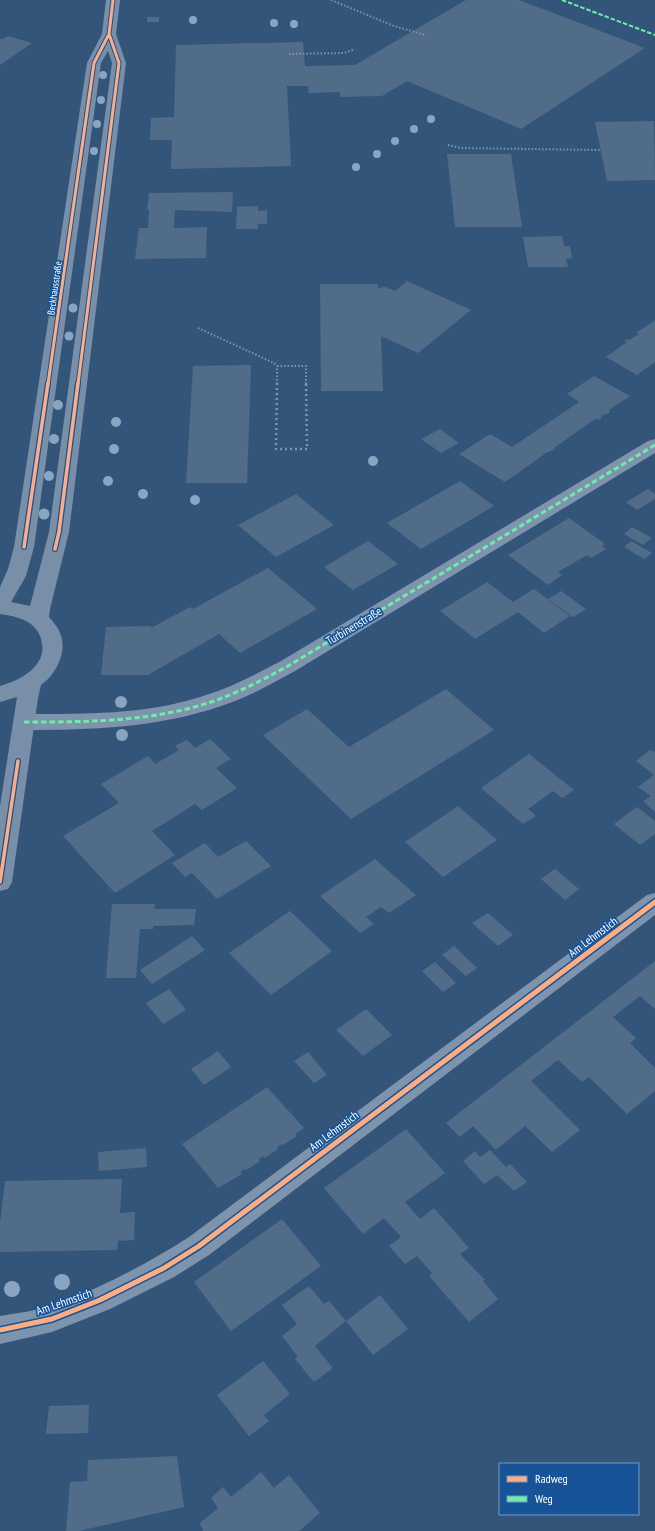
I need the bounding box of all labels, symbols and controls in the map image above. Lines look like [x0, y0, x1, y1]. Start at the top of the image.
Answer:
street label: Beckhausstraße [44, 260, 65, 316]
street label: Turbinenstraße [323, 603, 384, 648]
street label: Am Lehmstich [565, 913, 620, 960]
street label: Am Lehmstich [306, 1107, 361, 1154]
street label: Am Lehmstich [34, 1285, 94, 1318]
legend [499, 1463, 639, 1515]
text: Radweg [535, 1471, 568, 1486]
text: Weg [535, 1491, 553, 1506]

